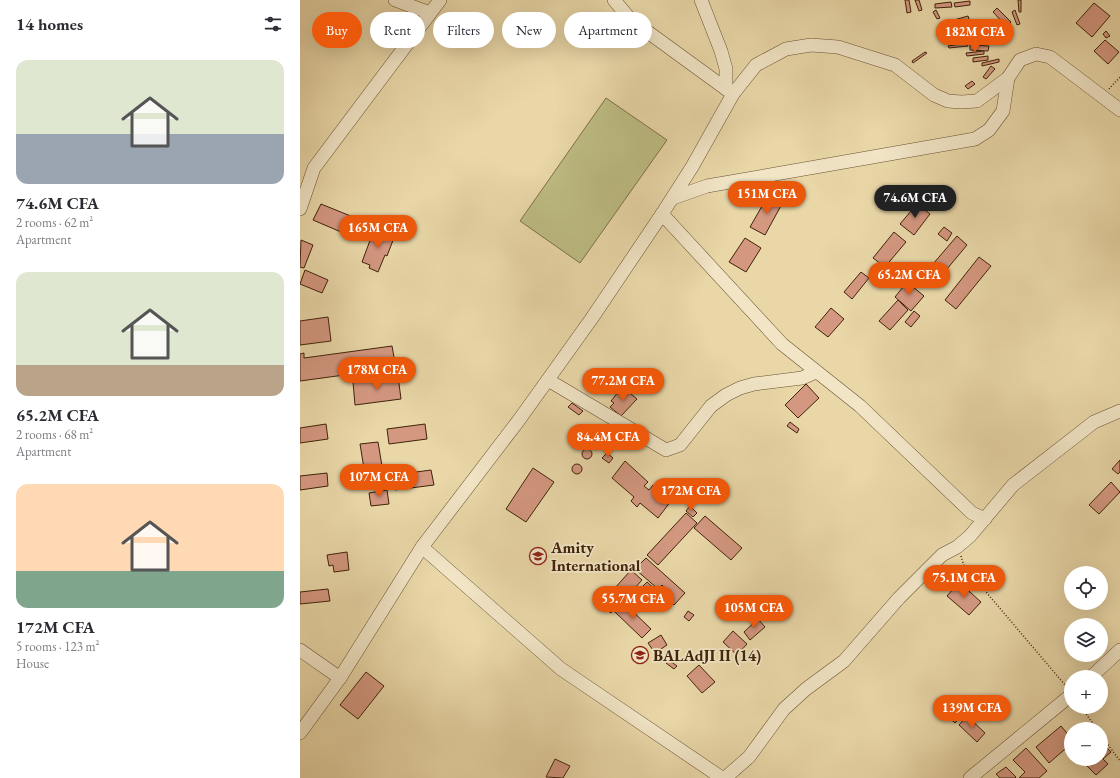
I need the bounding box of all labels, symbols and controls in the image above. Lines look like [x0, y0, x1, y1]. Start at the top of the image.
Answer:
chip: Buy [312, 12, 362, 48]
chip: Rent [370, 12, 425, 48]
chip: Filters [433, 12, 494, 48]
chip: New [502, 12, 556, 48]
chip: Apartment [564, 12, 652, 48]
text: 14 homes [16, 13, 83, 35]
icon: filters [262, 13, 284, 35]
pin: 182M CFA [934, 19, 1016, 53]
text: 182M CFA [945, 23, 1005, 40]
icon: home [114, 86, 186, 158]
pin: 151M CFA [726, 181, 808, 215]
text: 151M CFA [737, 185, 797, 202]
pin: 74.6M CFA [869, 185, 961, 219]
text: 74.6M CFA [883, 189, 947, 206]
text: 74.6M CFA [16, 192, 99, 214]
text: 2 rooms · 62 m² [16, 214, 93, 231]
pin: 165M CFA [337, 215, 419, 249]
text: 165M CFA [348, 219, 408, 236]
text: Apartment [16, 231, 71, 248]
pin: 65.2M CFA [863, 262, 955, 296]
text: 65.2M CFA [877, 266, 941, 283]
icon: home [114, 298, 186, 370]
pin: 178M CFA [336, 357, 418, 391]
text: 178M CFA [347, 361, 407, 378]
pin: 77.2M CFA [577, 368, 669, 402]
text: 77.2M CFA [591, 372, 655, 389]
text: 65.2M CFA [16, 404, 99, 426]
pin: 84.4M CFA [562, 424, 654, 458]
text: 2 rooms · 68 m² [16, 426, 93, 443]
text: 84.4M CFA [576, 428, 640, 445]
text: Apartment [16, 443, 71, 460]
pin: 107M CFA [338, 464, 420, 498]
text: 107M CFA [349, 468, 409, 485]
pin: 172M CFA [650, 478, 732, 512]
text: 172M CFA [661, 482, 721, 499]
icon: home [114, 510, 186, 582]
place label: Amity International [550, 537, 641, 576]
school or university icon: Amity International [528, 546, 548, 566]
pin: 75.1M CFA [918, 565, 1010, 599]
map controls [1064, 566, 1108, 766]
button: locate [1064, 566, 1108, 610]
text: 75.1M CFA [932, 569, 996, 586]
pin: 55.7M CFA [587, 586, 679, 620]
text: 55.7M CFA [601, 590, 665, 607]
pin: 105M CFA [713, 595, 795, 629]
text: 105M CFA [724, 599, 784, 616]
text: 172M CFA [16, 616, 95, 638]
button: layers [1064, 618, 1108, 662]
text: 5 rooms · 123 m² [16, 638, 100, 655]
school or university icon: BALAdJI II (14) [630, 645, 650, 665]
place label: BALAdJI II (14) [653, 645, 761, 666]
text: House [16, 655, 49, 672]
button: + [1064, 670, 1108, 714]
pin: 139M CFA [931, 695, 1013, 729]
text: 139M CFA [942, 699, 1002, 716]
button: − [1064, 722, 1108, 766]

